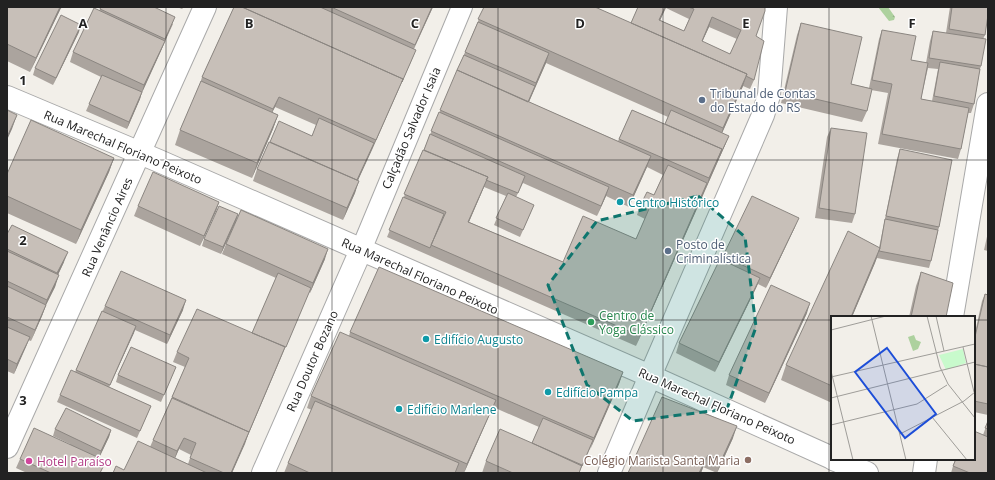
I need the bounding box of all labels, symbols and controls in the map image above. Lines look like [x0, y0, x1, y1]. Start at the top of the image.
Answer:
text: A [79, 14, 88, 32]
text: B [245, 14, 254, 32]
text: C [411, 14, 419, 32]
text: D [575, 14, 585, 32]
text: E [742, 14, 750, 32]
text: F [908, 14, 916, 32]
street label: Calçadão Salvador Isaia [378, 64, 444, 192]
text: 1 [19, 71, 27, 89]
place label: Tribunal de Contas do Estado do RS [710, 85, 816, 116]
marker: Tribunal de Contas do Estado do RS [697, 95, 707, 105]
street label: Rua Marechal Floriano Peixoto [41, 106, 205, 188]
street label: Rua Venâncio Aires [77, 174, 137, 279]
place label: Centro Histórico [628, 194, 719, 211]
marker: Centro Histórico [615, 197, 625, 207]
text: 2 [19, 231, 27, 249]
street label: Rua Marechal Floriano Peixoto [339, 234, 501, 318]
place label: Posto de Criminalística [676, 236, 751, 267]
marker: Posto de Criminalística [663, 246, 673, 256]
place label: Centro de Yoga Clássico [599, 307, 674, 338]
street label: Rua Doutor Bozano [282, 308, 342, 414]
inset map [831, 316, 975, 460]
marker: Centro de Yoga Clássico [586, 317, 596, 327]
place label: Edifício Augusto [434, 331, 523, 348]
marker: Edifício Augusto [421, 334, 431, 344]
street label: Rua Marechal Floriano Peixoto [636, 364, 798, 448]
place label: Edifício Pampa [556, 384, 638, 401]
marker: Edifício Pampa [543, 387, 553, 397]
text: 3 [19, 391, 27, 409]
place label: Edifício Marlene [407, 401, 497, 418]
marker: Edifício Marlene [394, 404, 404, 414]
place label: Colégio Marista Santa Maria [584, 452, 740, 469]
place label: Hotel Paraíso [37, 453, 112, 470]
marker: Colégio Marista Santa Maria [743, 455, 753, 465]
marker: Hotel Paraíso [24, 456, 34, 466]

